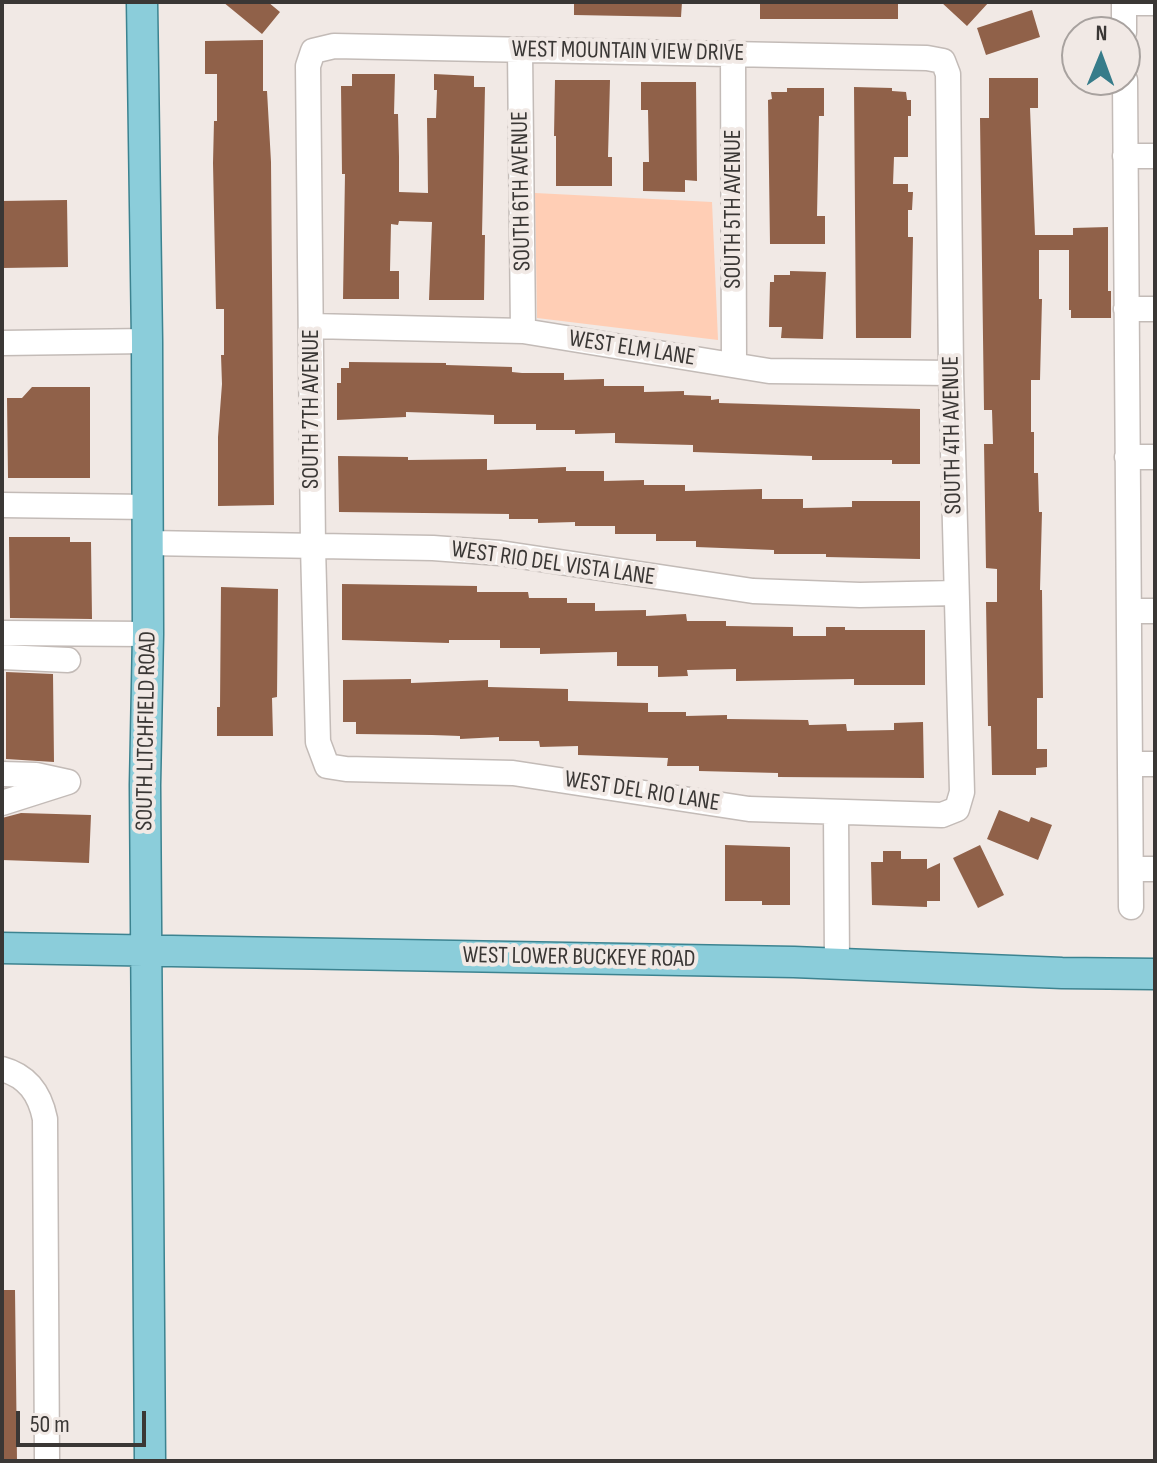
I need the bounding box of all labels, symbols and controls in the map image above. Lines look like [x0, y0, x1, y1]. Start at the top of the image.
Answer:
north arrow [1061, 16, 1141, 96]
text: N [1095, 20, 1108, 47]
street label: WEST MOUNTAIN VIEW DRIVE [511, 36, 745, 68]
street label: SOUTH 6TH AVENUE [506, 111, 538, 271]
street label: SOUTH 5TH AVENUE [720, 129, 748, 289]
street label: WEST ELM LANE [567, 325, 697, 373]
street label: SOUTH 7TH AVENUE [298, 329, 326, 489]
street label: SOUTH 4TH AVENUE [937, 356, 969, 514]
street label: WEST RIO DEL VISTA LANE [449, 535, 657, 593]
street label: SOUTH LITCHFIELD ROAD [131, 631, 163, 831]
street label: WEST DEL RIO LANE [562, 766, 722, 818]
street label: WEST LOWER BUCKEYE ROAD [462, 942, 696, 974]
scale bar [20, 1395, 150, 1445]
text: 50 m [30, 1410, 70, 1439]

